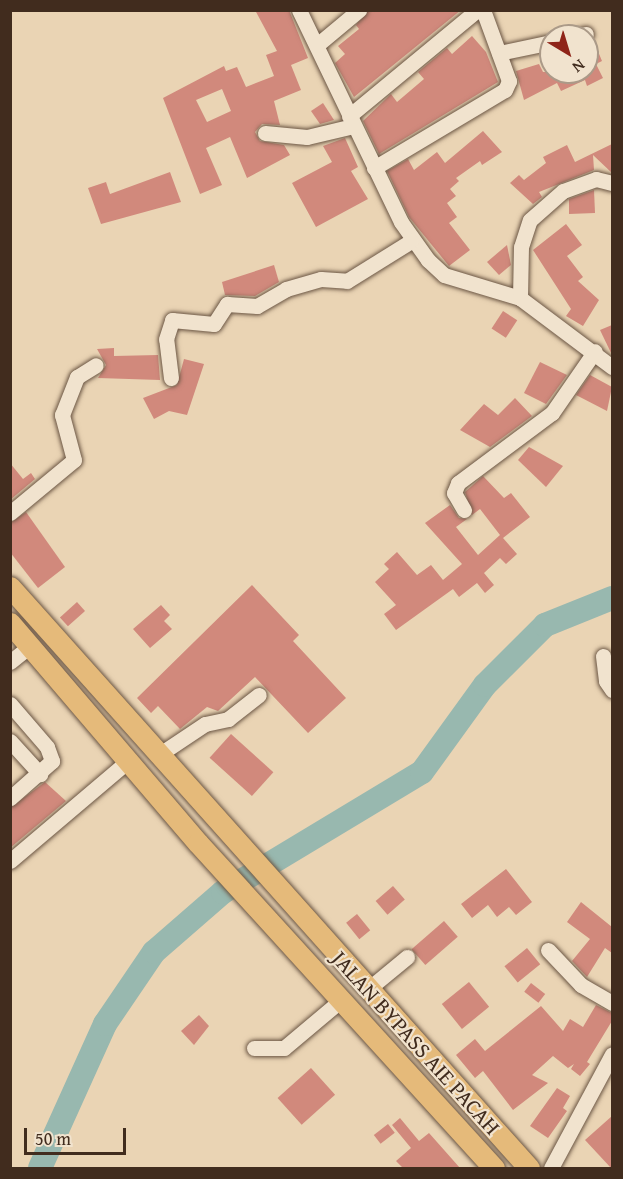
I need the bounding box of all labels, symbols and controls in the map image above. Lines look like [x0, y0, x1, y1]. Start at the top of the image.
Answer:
north arrow [539, 24, 599, 84]
text: N [567, 54, 590, 79]
street label: JALAN BYPASS AIE PACAH [326, 946, 506, 1140]
scale bar [27, 1116, 129, 1154]
text: 50 m [35, 1125, 71, 1152]

